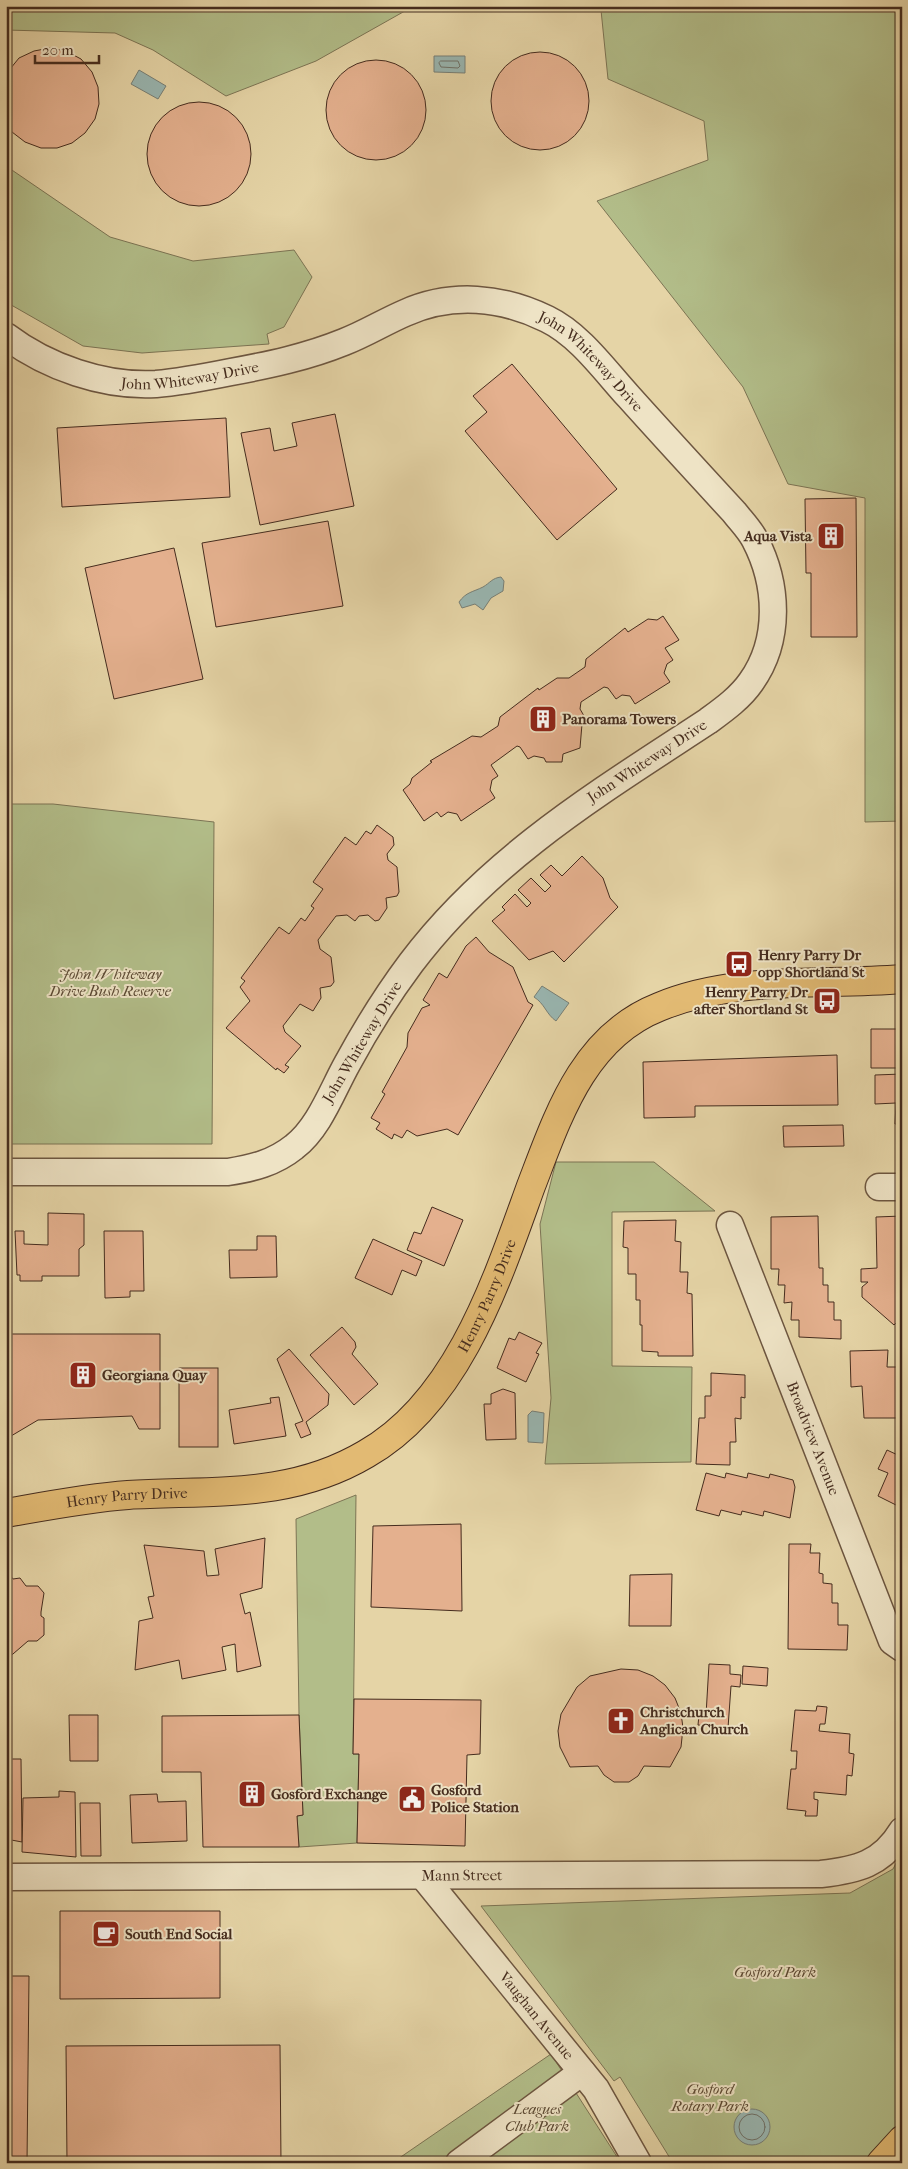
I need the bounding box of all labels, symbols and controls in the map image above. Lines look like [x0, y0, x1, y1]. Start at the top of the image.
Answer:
scale bar [35, 32, 99, 64]
text: 20 m [42, 41, 74, 59]
street label: John Whiteway Drive [535, 307, 647, 416]
street label: John Whiteway Drive [119, 358, 261, 393]
building icon: Aqua Vista [816, 521, 846, 551]
place label: Aqua Vista [743, 527, 813, 545]
building icon: Panorama Towers [528, 704, 558, 734]
place label: Panorama Towers [562, 710, 677, 728]
street label: John Whiteway Drive [583, 715, 711, 807]
place label: Henry Parry Dr opp Shortland St [758, 946, 865, 981]
bus stop icon: Henry Parry Dr opp Shortland St [724, 949, 754, 979]
park label: John Whiteway Drive Bush Reserve [48, 965, 172, 1000]
street label: John Whiteway Drive [318, 977, 406, 1107]
place label: Henry Parry Dr after Shortland St [694, 983, 809, 1018]
bus stop icon: Henry Parry Dr after Shortland St [812, 986, 842, 1016]
street label: Henry Parry Drive [454, 1236, 520, 1356]
building icon: Georgiana Quay [68, 1360, 98, 1390]
place label: Georgiana Quay [102, 1366, 208, 1384]
street label: Broadview Avenue [783, 1379, 844, 1498]
street label: Henry Parry Drive [65, 1484, 188, 1511]
place label: Christchurch Anglican Church [639, 1703, 749, 1738]
church icon: Christchurch Anglican Church [606, 1706, 636, 1736]
building icon: Gosford Exchange [237, 1779, 267, 1809]
place label: Gosford Police Station [431, 1781, 519, 1816]
public building icon: Gosford Police Station [397, 1784, 427, 1814]
place label: Gosford Exchange [271, 1785, 388, 1803]
street label: Mann Street [421, 1866, 503, 1884]
cafe icon: South End Social [91, 1919, 121, 1949]
place label: South End Social [125, 1925, 233, 1943]
park label: Gosford Park [734, 1963, 816, 1981]
street label: Vaughan Avenue [495, 1967, 578, 2064]
park label: Gosford Rotary Park [670, 2080, 749, 2115]
park label: Leagues Club Park [505, 2100, 569, 2135]

